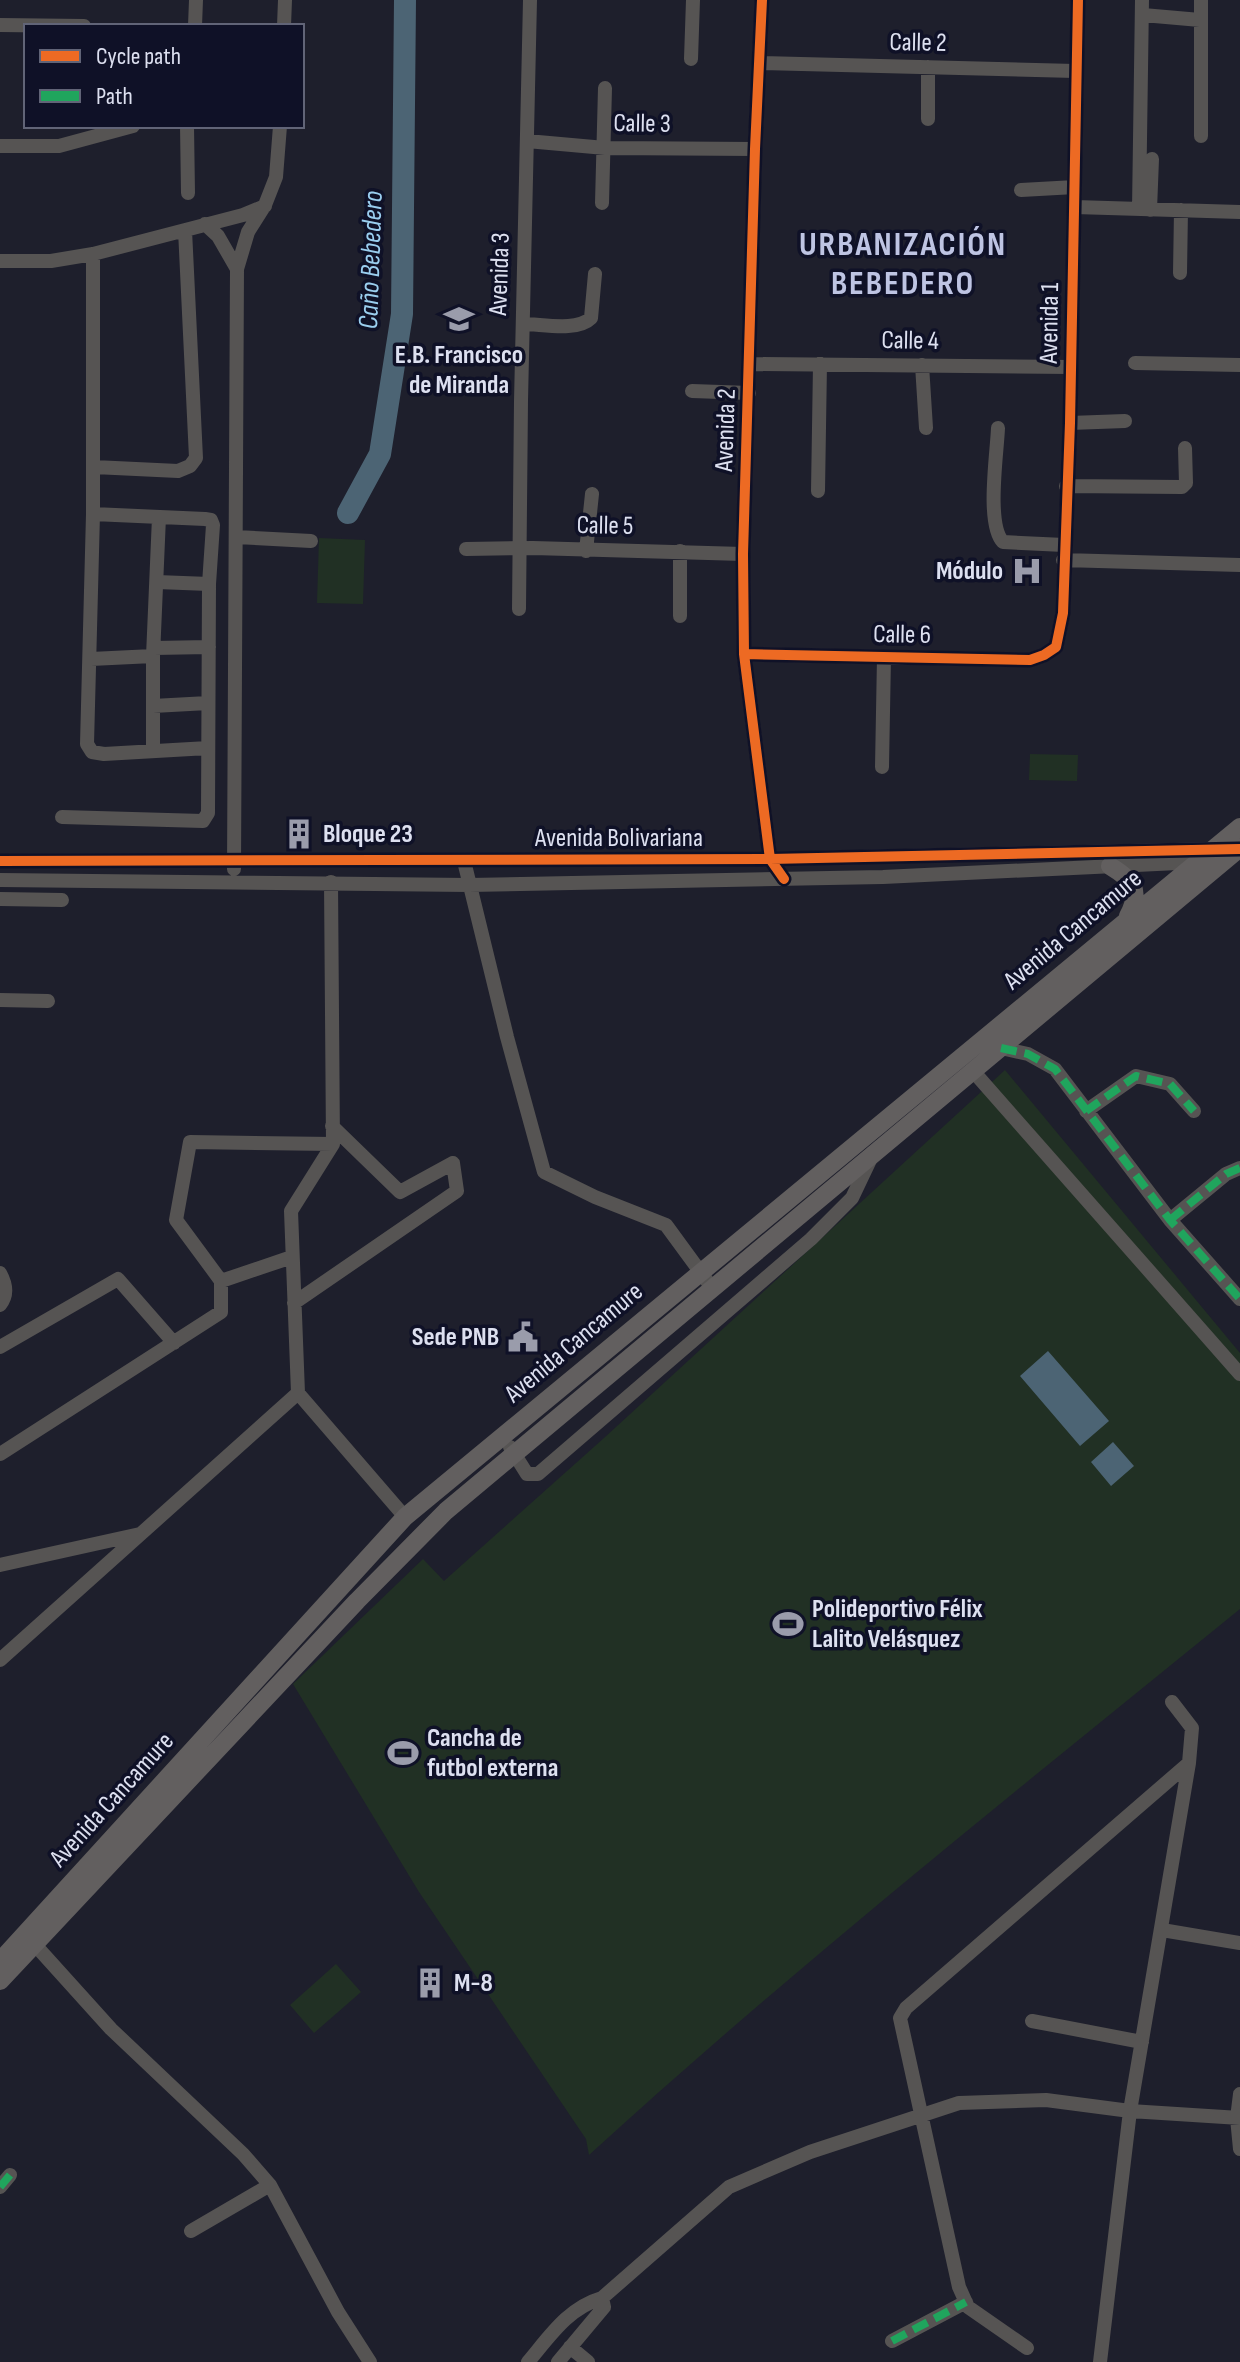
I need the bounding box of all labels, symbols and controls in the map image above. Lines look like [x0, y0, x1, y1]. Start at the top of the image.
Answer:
legend [24, 24, 304, 128]
street label: Calle 2 [889, 27, 947, 59]
text: Cycle path [96, 42, 181, 71]
text: Path [96, 82, 133, 111]
street label: Calle 3 [613, 108, 671, 140]
water label: Caño Bebedero [352, 190, 390, 330]
district label: URBANIZACIÓN BEBEDERO [799, 224, 1007, 304]
street label: Avenida 3 [483, 232, 517, 317]
street label: Avenida 1 [1034, 282, 1066, 365]
school or university icon: E.B. Francisco de Miranda [442, 302, 476, 336]
street label: Calle 4 [881, 325, 939, 357]
place label: E.B. Francisco de Miranda [395, 340, 523, 401]
street label: Avenida 2 [709, 388, 743, 473]
street label: Calle 5 [576, 510, 634, 542]
hospital icon: Módulo [1010, 554, 1044, 588]
place label: Módulo [936, 556, 1003, 587]
street label: Calle 6 [873, 619, 931, 651]
building icon: Bloque 23 [282, 817, 316, 851]
place label: Bloque 23 [323, 819, 413, 850]
street label: Avenida Bolivariana [534, 823, 703, 854]
street label: Avenida Cancamure [997, 863, 1148, 997]
street label: Avenida Cancamure [498, 1276, 649, 1410]
public building icon: Sede PNB [506, 1320, 540, 1354]
place label: Sede PNB [412, 1322, 499, 1353]
place label: Polideportivo Félix Lalito Velásquez [812, 1594, 983, 1655]
sports icon: Polideportivo Félix Lalito Velásquez [771, 1607, 805, 1641]
place label: Cancha de futbol externa [427, 1723, 558, 1784]
street label: Avenida Cancamure [43, 1726, 181, 1874]
sports icon: Cancha de futbol externa [386, 1736, 420, 1770]
building icon: M-8 [413, 1966, 447, 2000]
place label: M-8 [454, 1968, 493, 1999]

